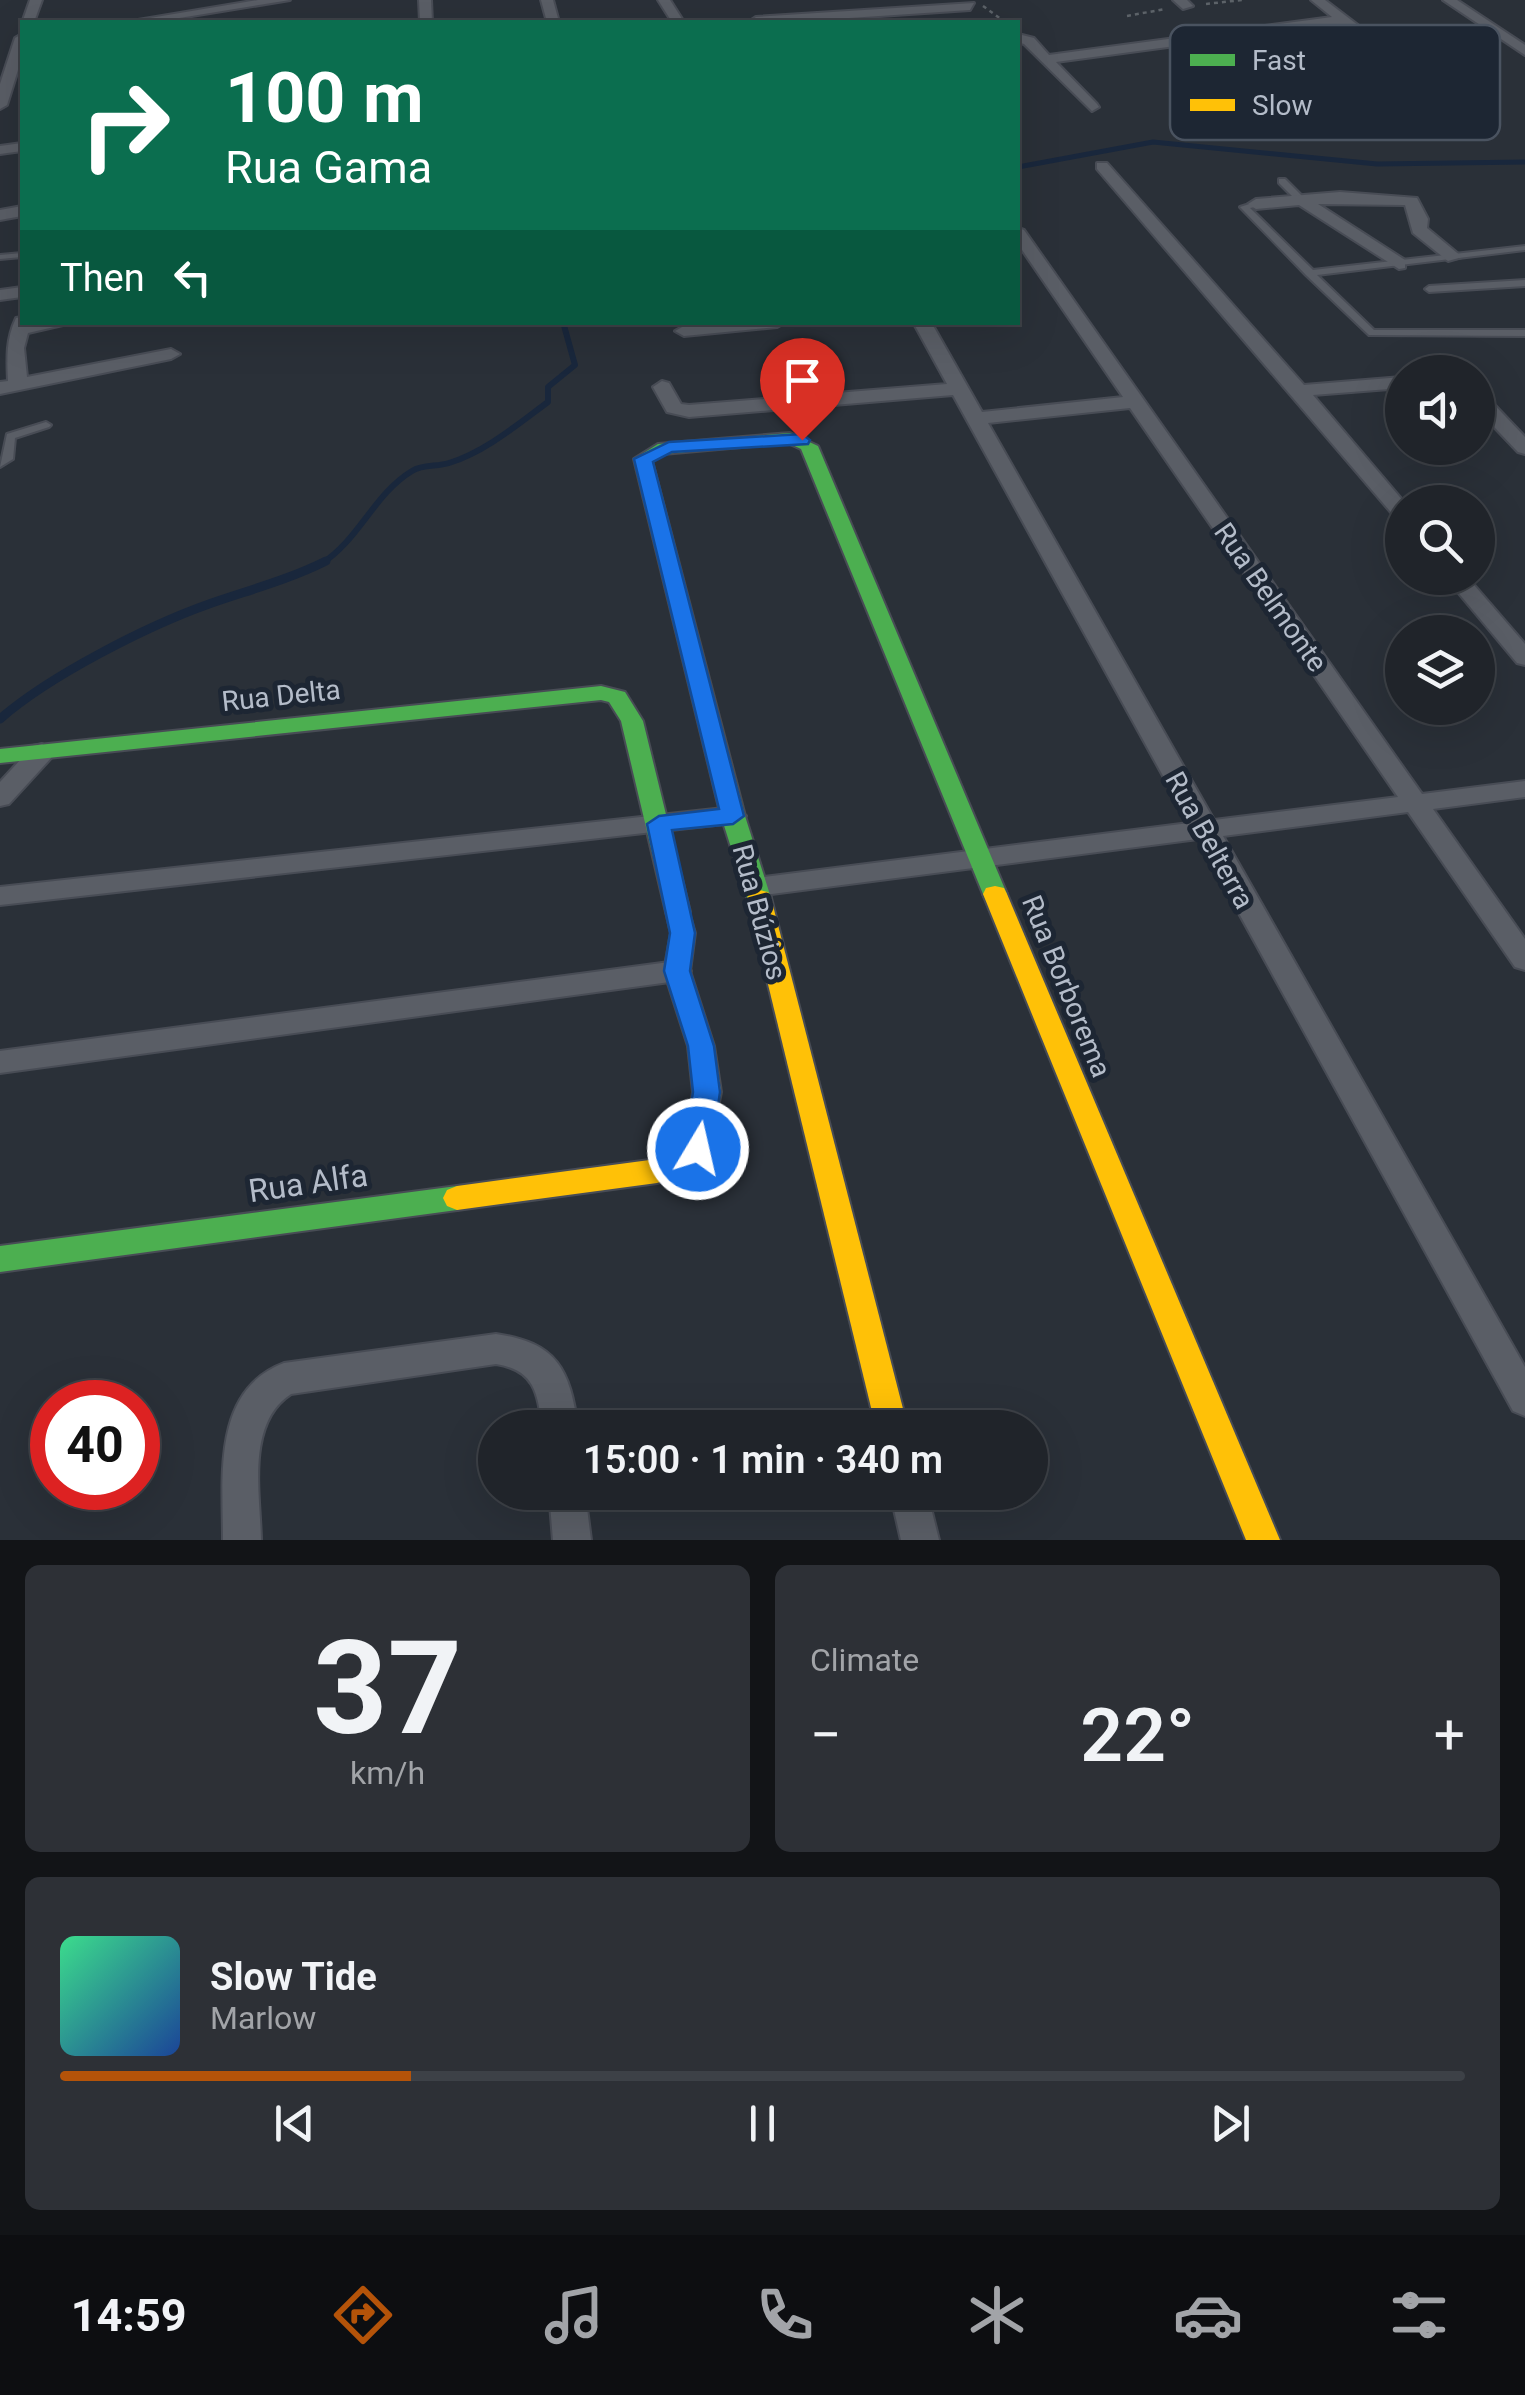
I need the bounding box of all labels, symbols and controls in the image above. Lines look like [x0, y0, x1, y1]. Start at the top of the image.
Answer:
legend [1170, 25, 1500, 140]
text: Fast [1252, 44, 1306, 77]
text: 100 m [225, 57, 424, 139]
icon: right [60, 60, 190, 190]
text: Slow [1252, 89, 1312, 122]
text: Rua Gama [225, 141, 432, 194]
icon: left [165, 250, 220, 305]
text: Then [60, 256, 145, 300]
pin [760, 338, 845, 441]
icon: arrive [775, 353, 830, 408]
map controls [1385, 355, 1495, 725]
button: sound [1385, 355, 1495, 465]
button: search [1385, 485, 1495, 595]
street label: Rua Belmonte [1207, 517, 1334, 678]
button: layers [1385, 615, 1495, 725]
street label: Rua Delta [220, 673, 342, 718]
street label: Rua Belterra [1158, 766, 1261, 915]
street label: Rua Búzios [726, 841, 793, 983]
street label: Rua Borborema [1015, 890, 1118, 1082]
position arrow [646, 1097, 750, 1201]
street label: Rua Alfa [246, 1156, 370, 1210]
speed limit sign: 40 [30, 1380, 160, 1510]
text: 15:00 · 1 min · 340 m [583, 1438, 943, 1482]
text: 37 [313, 1612, 462, 1765]
text: Climate [810, 1641, 919, 1679]
text: 22° [1080, 1691, 1195, 1779]
text: − [810, 1703, 841, 1767]
text: + [1434, 1703, 1465, 1767]
text: km/h [350, 1754, 425, 1792]
text: Slow Tide [210, 1955, 377, 1999]
text: Marlow [210, 1999, 316, 2037]
icon: previous [267, 2096, 322, 2151]
icon: pause [735, 2096, 790, 2151]
icon: next [1203, 2096, 1258, 2151]
icon: directions [328, 2280, 398, 2350]
icon: music [539, 2280, 609, 2350]
icon: phone [750, 2280, 820, 2350]
icon: climate [962, 2280, 1032, 2350]
icon: car [1173, 2280, 1243, 2350]
icon: filters [1384, 2280, 1454, 2350]
text: 14:59 [71, 2289, 187, 2342]

